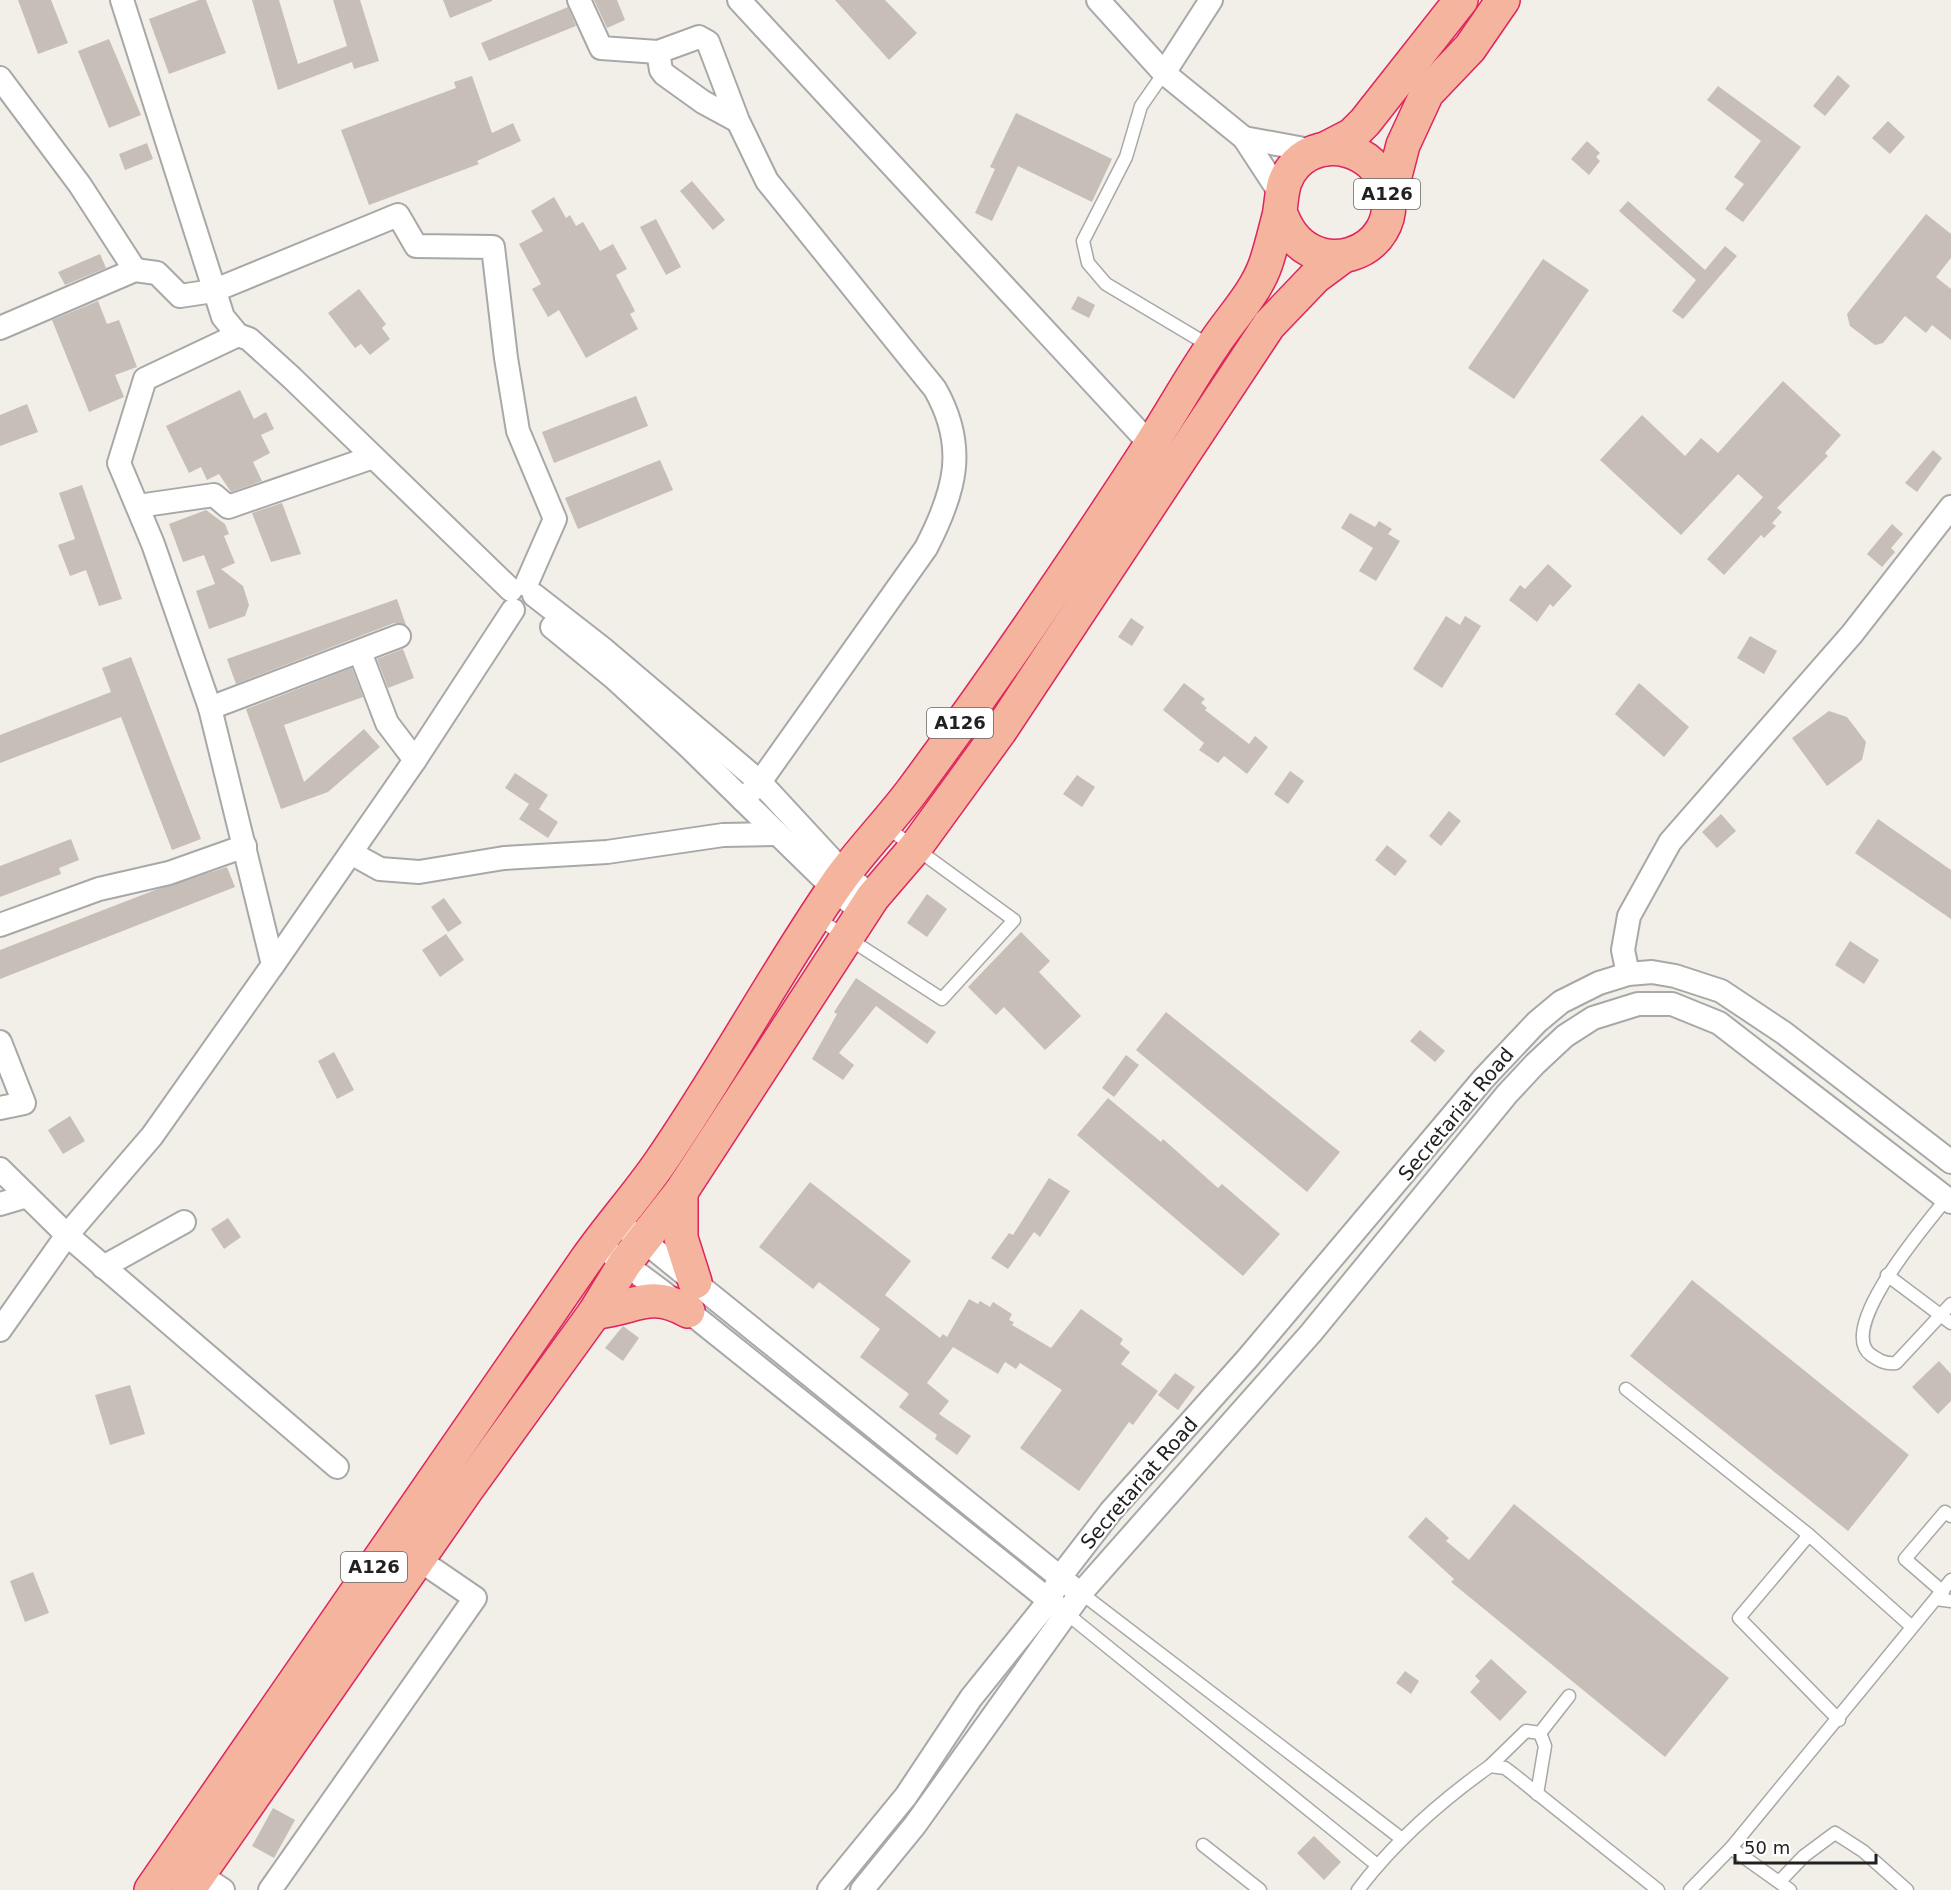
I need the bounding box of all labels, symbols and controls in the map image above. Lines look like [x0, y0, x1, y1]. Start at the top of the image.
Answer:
road number: A126 [1354, 179, 1420, 209]
road number: A126 [927, 708, 993, 738]
street label: Secretariat Road [1393, 1042, 1519, 1186]
street label: Secretariat Road [1075, 1412, 1203, 1554]
road number: A126 [341, 1552, 407, 1582]
scale bar [1735, 1827, 1876, 1865]
text: 50 m [1744, 1837, 1790, 1858]

